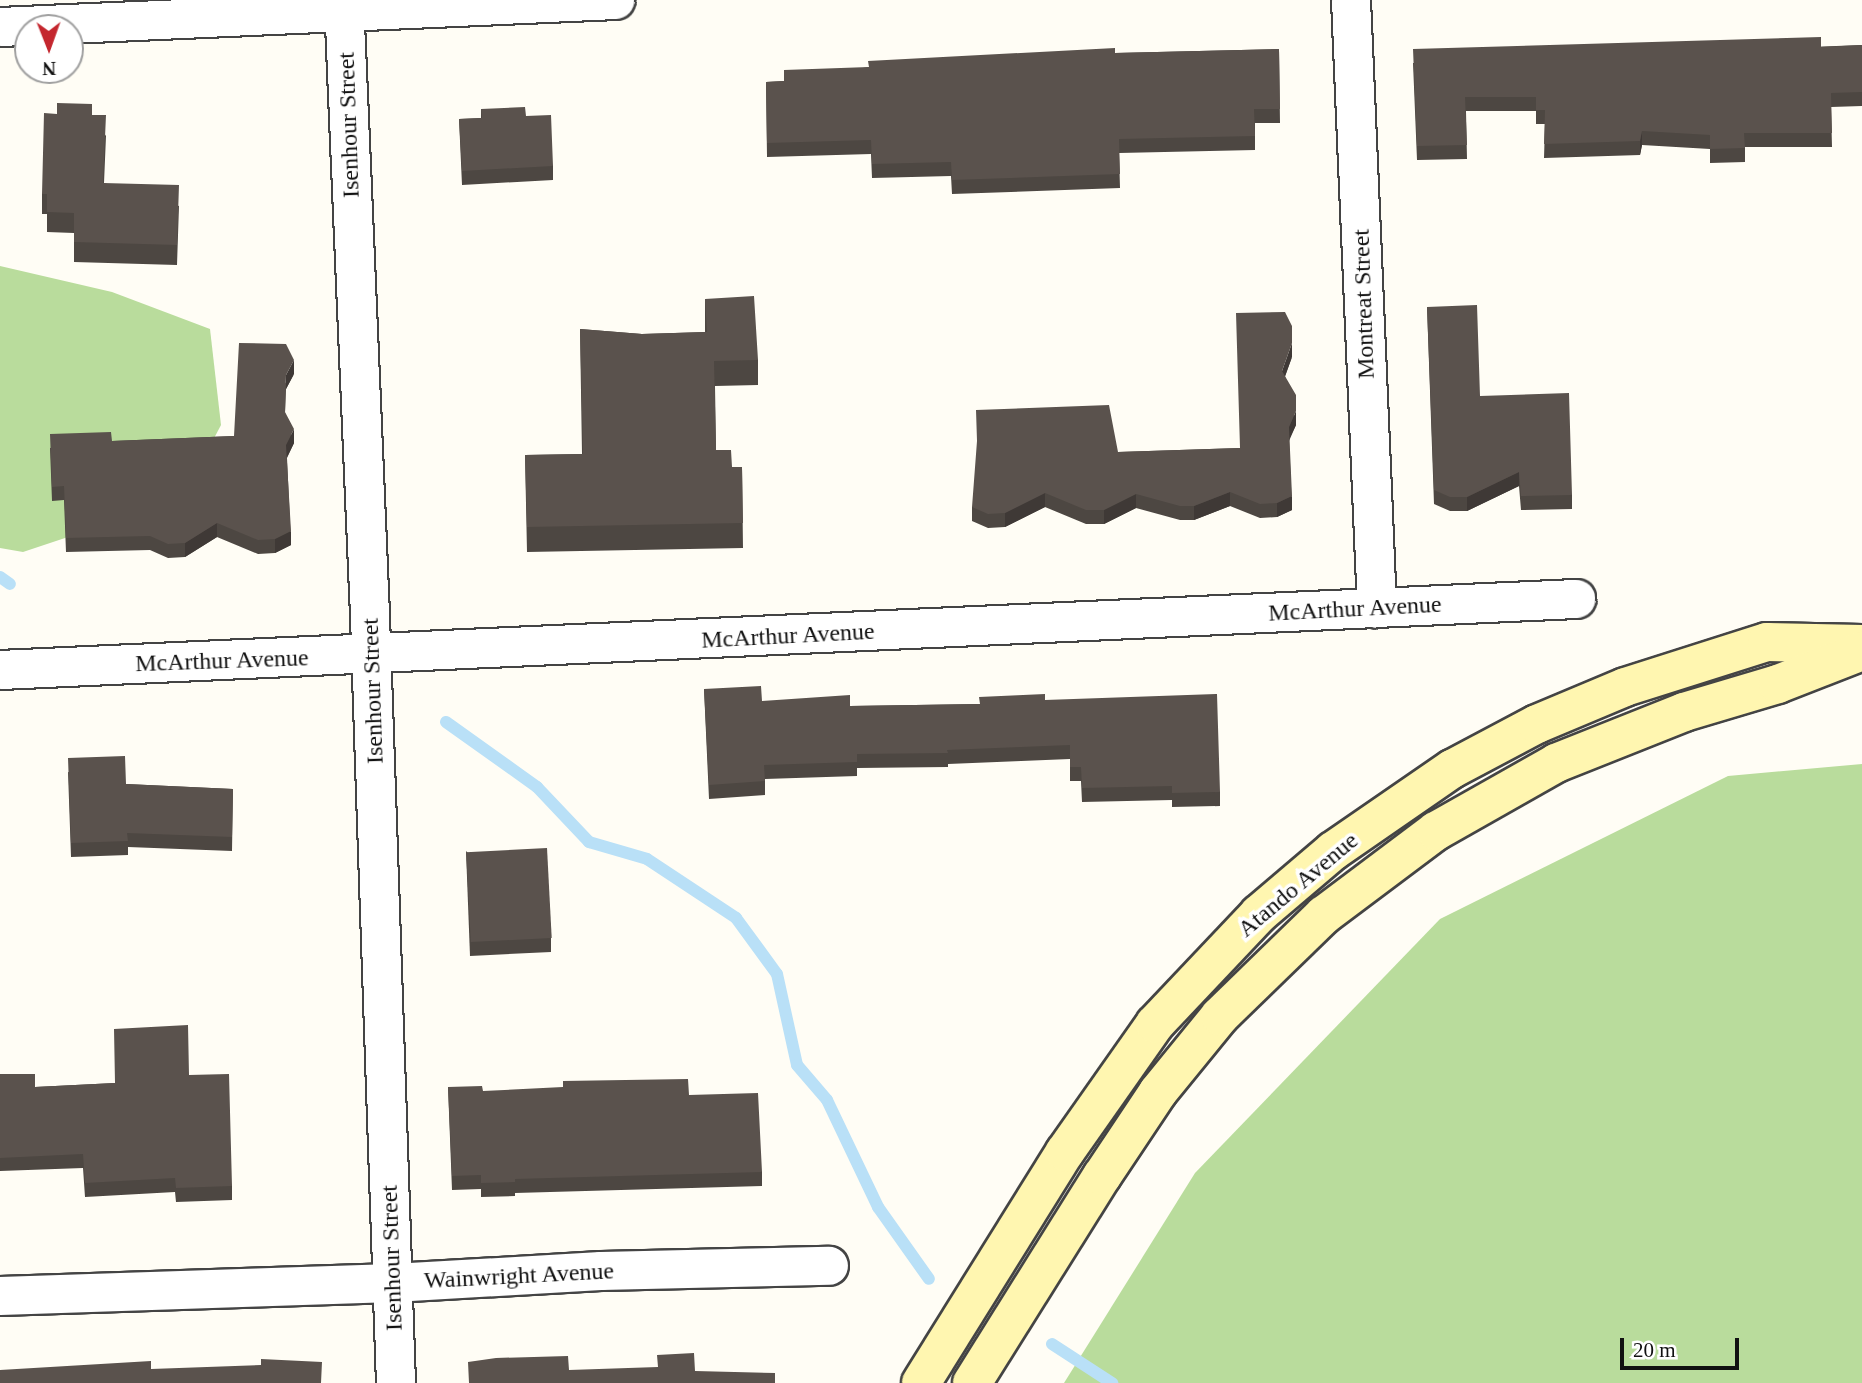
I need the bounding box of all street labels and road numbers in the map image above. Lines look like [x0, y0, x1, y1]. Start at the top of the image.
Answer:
street label: Isenhour Street [332, 52, 366, 198]
street label: Montreat Street [1347, 229, 1381, 379]
street label: McArthur Avenue [1267, 590, 1443, 628]
street label: McArthur Avenue [700, 617, 876, 655]
street label: Isenhour Street [356, 618, 390, 764]
street label: McArthur Avenue [134, 644, 310, 678]
street label: Atando Avenue [1231, 826, 1365, 944]
street label: Isenhour Street [375, 1185, 409, 1331]
street label: Wainwright Avenue [423, 1257, 615, 1295]

